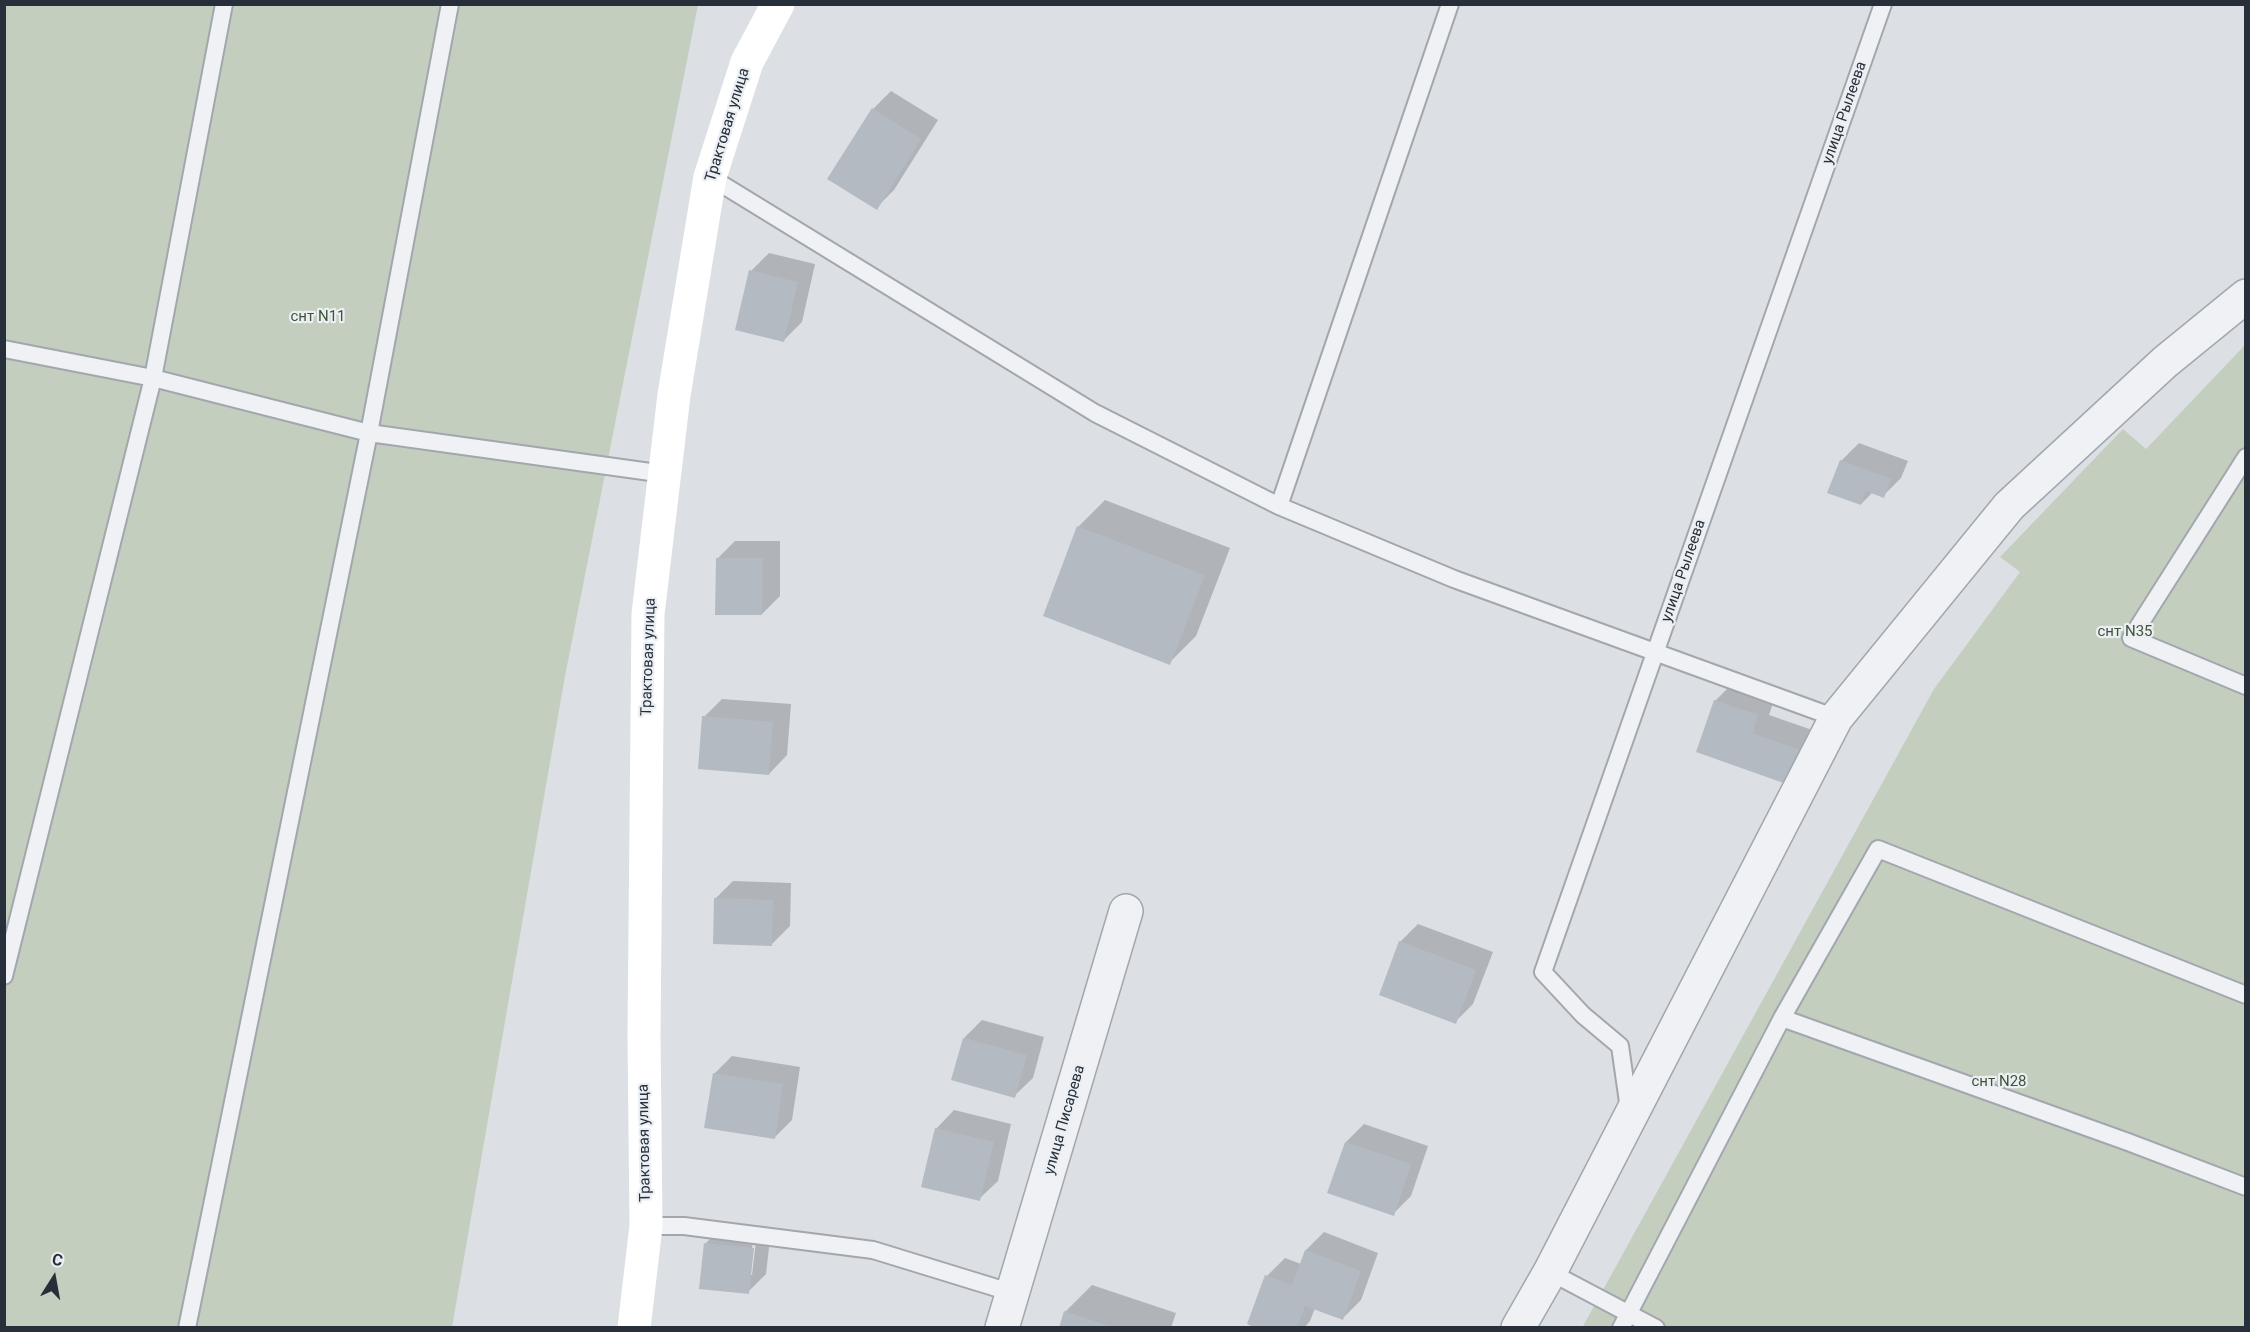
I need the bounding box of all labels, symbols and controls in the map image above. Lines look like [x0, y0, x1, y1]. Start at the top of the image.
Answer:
street label: улица Рылеева [1819, 59, 1871, 167]
street label: Трактовая улица [702, 66, 754, 184]
park label: снт N11 [291, 308, 345, 326]
street label: улица Рылеева [1658, 517, 1710, 625]
street label: Трактовая улица [638, 598, 660, 716]
park label: снт N35 [2098, 623, 2152, 641]
street label: улица Писарева [1041, 1063, 1089, 1177]
park label: снт N28 [1972, 1073, 2026, 1091]
street label: Трактовая улица [635, 1084, 655, 1202]
north arrow [24, 1248, 84, 1308]
text: С [51, 1250, 64, 1270]

